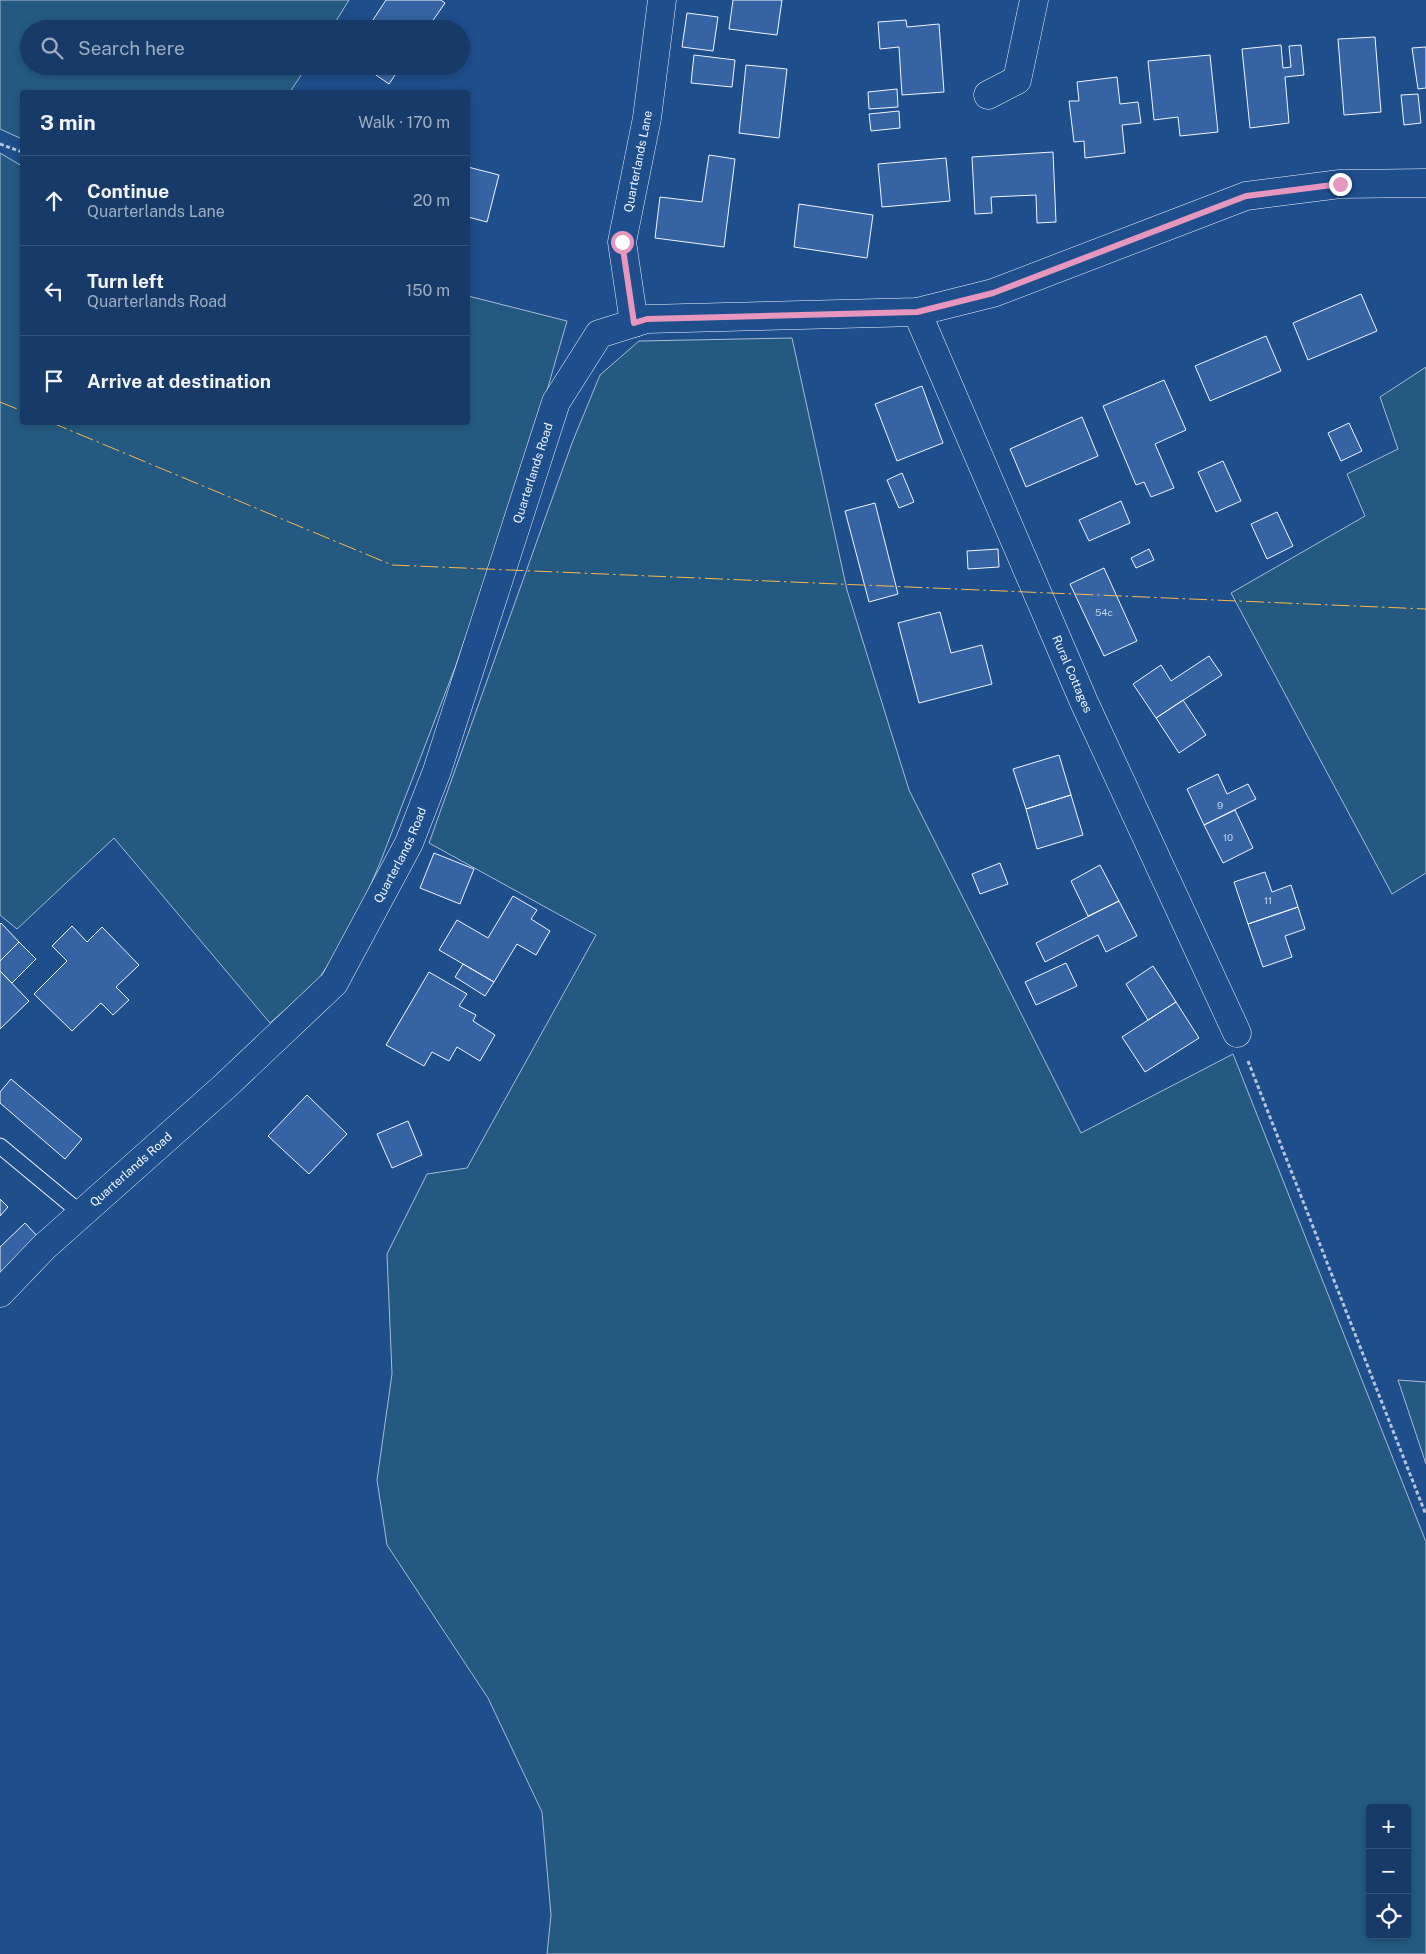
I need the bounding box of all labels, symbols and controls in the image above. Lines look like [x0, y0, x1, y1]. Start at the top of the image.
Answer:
search box [20, 20, 470, 75]
icon: search [38, 34, 66, 62]
text: Search here [78, 37, 185, 59]
text: 3 min [40, 110, 96, 135]
street label: Quarterlands Lane [621, 110, 655, 214]
text: Walk · 170 m [358, 113, 450, 132]
route end [1329, 173, 1352, 196]
text: Continue [87, 180, 169, 202]
icon: ahead [40, 187, 68, 215]
text: 20 m [413, 191, 450, 210]
text: Quarterlands Lane [87, 202, 225, 221]
route start [611, 231, 634, 254]
text: Turn left [87, 270, 164, 292]
icon: left [40, 277, 68, 305]
text: 150 m [406, 281, 450, 300]
text: Quarterlands Road [87, 292, 227, 311]
icon: arrive [40, 367, 68, 395]
text: Arrive at destination [87, 370, 271, 392]
street label: Quarterlands Road [510, 421, 556, 525]
house number: 54c [1095, 606, 1113, 618]
street label: Rural Cottages [1049, 633, 1095, 715]
house number: 9 [1217, 799, 1223, 811]
street label: Quarterlands Road [371, 805, 429, 905]
house number: 10 [1223, 831, 1233, 843]
house number: 11 [1264, 894, 1272, 906]
street label: Quarterlands Road [87, 1130, 175, 1210]
map controls [1366, 1804, 1411, 1939]
button: + [1366, 1804, 1411, 1849]
button: − [1366, 1849, 1411, 1894]
button: locate [1366, 1894, 1411, 1939]

